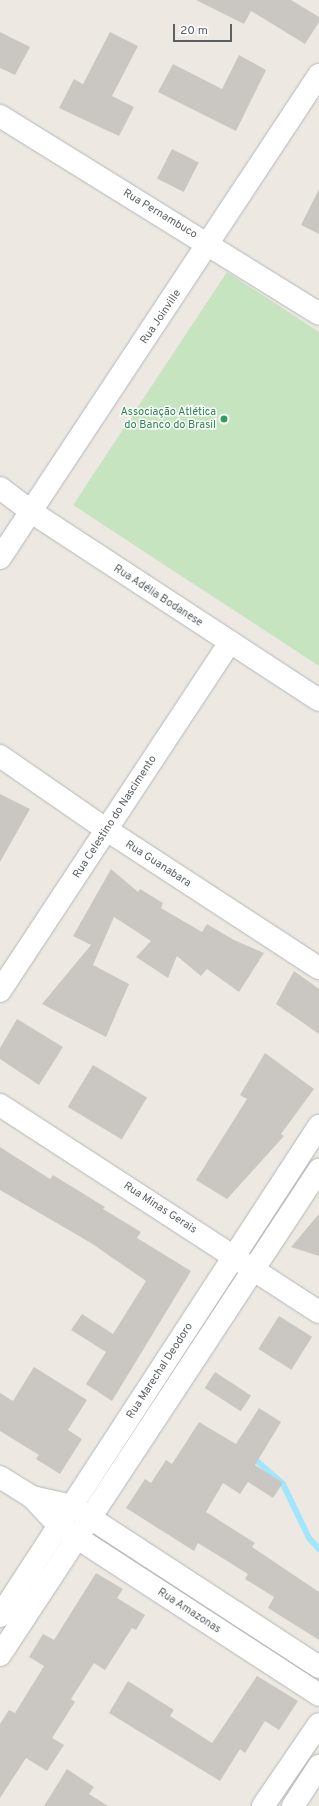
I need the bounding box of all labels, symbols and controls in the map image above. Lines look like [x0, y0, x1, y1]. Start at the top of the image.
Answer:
scale bar [175, 16, 234, 42]
text: 20 m [180, 23, 208, 39]
street label: Rua Pernambuco [120, 187, 200, 241]
street label: Rua Joinville [138, 287, 184, 347]
place label: Associação Atlética do Banco do Brasil [120, 406, 216, 432]
marker: Associação Atlética do Banco do Brasil [219, 414, 229, 424]
street label: Rua Adélia Bodanese [111, 562, 205, 630]
street label: Rua Celestino do Nascimento [70, 753, 160, 881]
street label: Rua Guanabara [123, 838, 193, 890]
street label: Rua Minas Gerais [121, 1179, 199, 1237]
street label: Rua Marechal Deodoro [124, 1321, 196, 1421]
street label: Rua Amazonas [155, 1586, 223, 1636]

